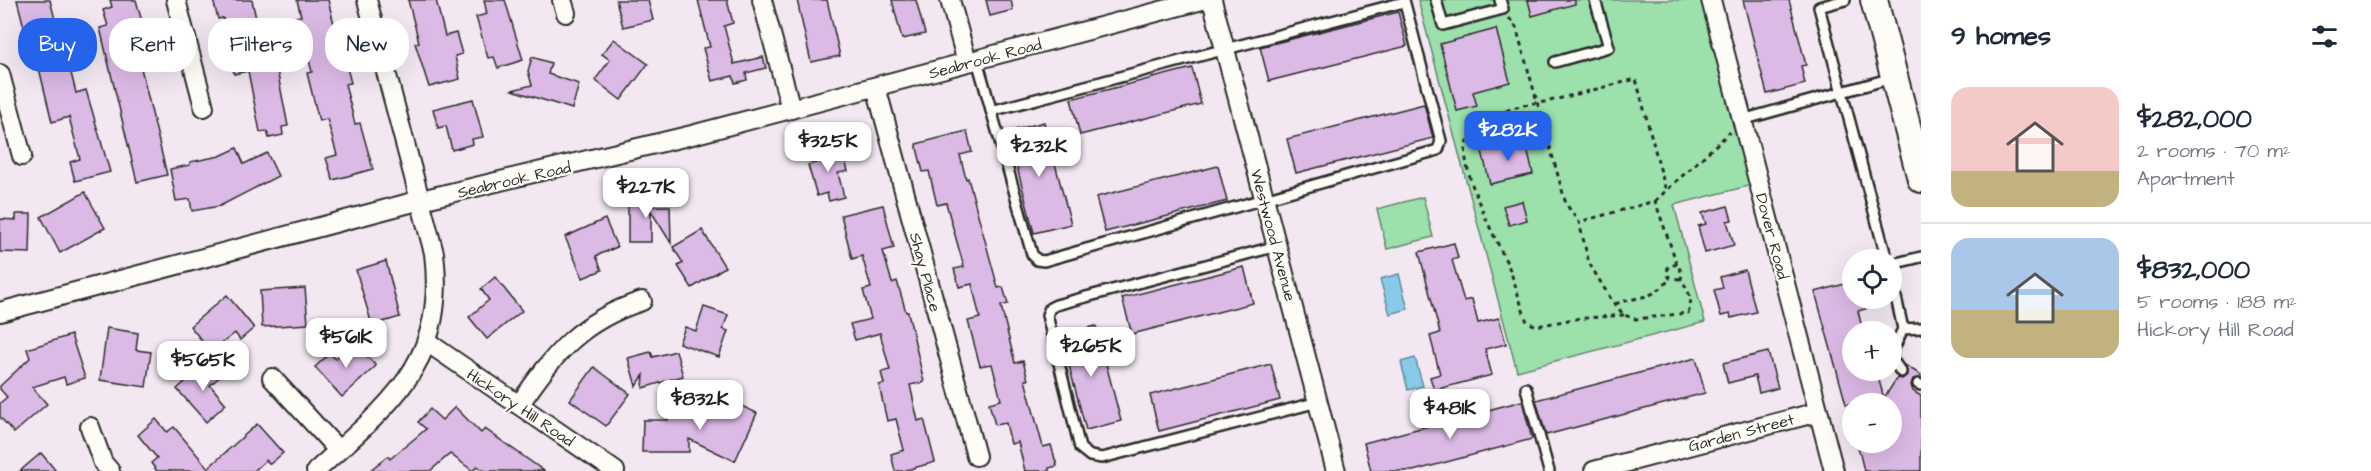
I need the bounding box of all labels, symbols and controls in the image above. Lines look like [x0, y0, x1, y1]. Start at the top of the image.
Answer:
chip: Buy [18, 18, 97, 72]
chip: Rent [109, 18, 196, 72]
chip: Filters [208, 18, 313, 72]
chip: New [325, 18, 409, 72]
text: 9 homes [1951, 18, 2051, 54]
icon: filters [2308, 20, 2341, 53]
street label: Seabrook Road [926, 33, 1044, 85]
text: $282,000 [2137, 101, 2252, 137]
pin: $282K [1466, 111, 1550, 162]
icon: home [1999, 111, 2071, 183]
text: $282K [1478, 116, 1538, 144]
pin: $325K [786, 122, 870, 173]
text: $325K [798, 127, 858, 155]
pin: $232K [997, 127, 1081, 178]
text: $232K [1011, 132, 1067, 160]
text: 2 rooms · 70 m² [2137, 137, 2290, 165]
street label: Seabrook Road [455, 156, 573, 204]
text: Apartment [2137, 165, 2235, 193]
street label: Westwood Avenue [1245, 167, 1301, 304]
pin: $227K [604, 168, 688, 219]
text: $227K [617, 173, 675, 201]
street label: Dover Road [1750, 191, 1794, 282]
street label: Shay Place [903, 230, 946, 315]
map controls [1842, 249, 1902, 453]
button: locate [1842, 249, 1902, 309]
text: $832,000 [2137, 252, 2250, 288]
icon: home [1999, 262, 2071, 334]
text: 5 rooms · 188 m² [2137, 288, 2297, 316]
text: Hickory Hill Road [2137, 316, 2294, 344]
pin: $561K [304, 318, 388, 369]
button: + [1842, 321, 1902, 381]
text: $561K [320, 323, 372, 351]
pin: $265K [1049, 327, 1133, 378]
text: $265K [1060, 332, 1122, 360]
pin: $565K [161, 341, 245, 392]
text: $565K [171, 346, 235, 374]
street label: Hickory Hill Road [462, 364, 579, 453]
pin: $832K [658, 380, 742, 431]
text: $832K [671, 385, 729, 413]
pin: $481K [1408, 389, 1492, 440]
button: − [1842, 393, 1902, 453]
text: $481K [1424, 394, 1476, 422]
street label: Garden Street [1686, 408, 1797, 458]

